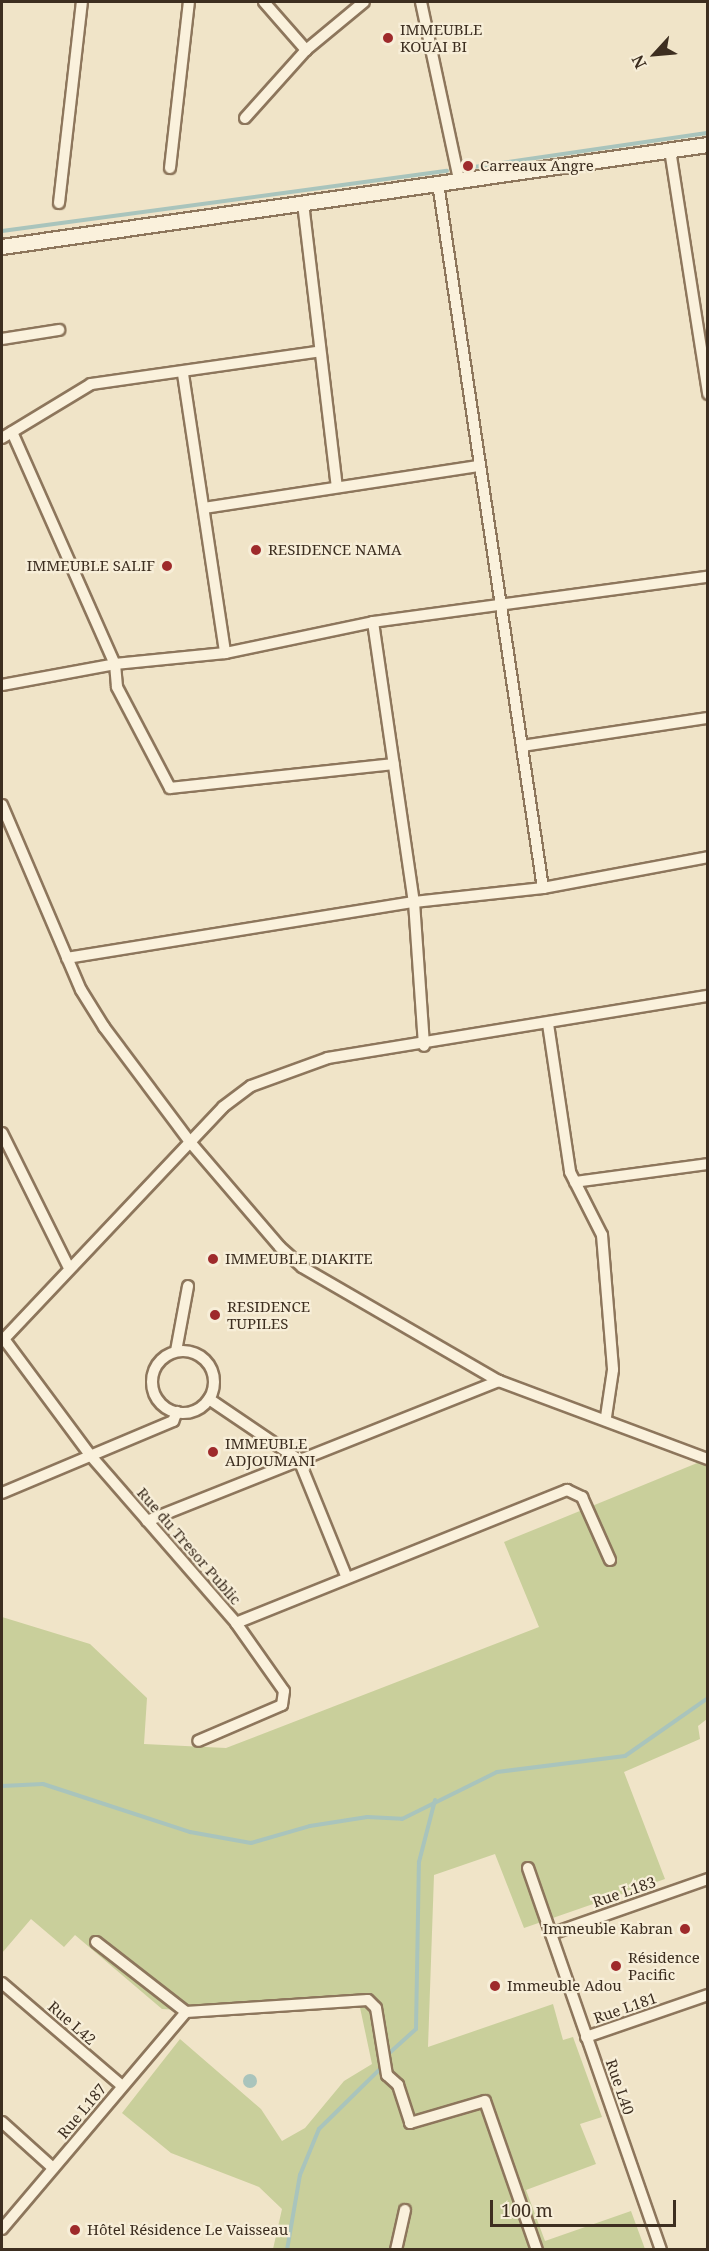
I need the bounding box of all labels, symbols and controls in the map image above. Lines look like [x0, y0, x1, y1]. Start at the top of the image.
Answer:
place label: IMMEUBLE KOUAI BI [400, 20, 482, 55]
north arrow [625, 24, 685, 84]
marker: IMMEUBLE KOUAI BI [381, 31, 395, 45]
text: N [626, 51, 651, 72]
place label: Carreaux Angre [480, 157, 594, 175]
marker: Carreaux Angre [461, 159, 475, 173]
place label: RESIDENCE NAMA [268, 541, 402, 559]
marker: RESIDENCE NAMA [249, 543, 263, 557]
place label: IMMEUBLE SALIF [27, 557, 155, 575]
marker: IMMEUBLE SALIF [160, 559, 174, 573]
place label: IMMEUBLE DIAKITE [225, 1250, 373, 1268]
marker: IMMEUBLE DIAKITE [206, 1252, 220, 1266]
place label: RESIDENCE TUPILES [227, 1297, 310, 1332]
marker: RESIDENCE TUPILES [208, 1308, 222, 1322]
place label: IMMEUBLE ADJOUMANI [225, 1434, 315, 1469]
marker: IMMEUBLE ADJOUMANI [206, 1445, 220, 1459]
street label: Rue du Tresor Public [133, 1484, 245, 1608]
street label: Rue L183 [590, 1873, 658, 1911]
place label: Immeuble Kabran [543, 1920, 673, 1938]
marker: Immeuble Kabran [678, 1922, 692, 1936]
place label: Résidence Pacific [628, 1948, 700, 1983]
marker: Résidence Pacific [609, 1959, 623, 1973]
place label: Immeuble Adou [507, 1977, 622, 1995]
marker: Immeuble Adou [488, 1979, 502, 1993]
street label: Rue L181 [591, 1989, 659, 2027]
street label: Rue L42 [44, 1997, 100, 2049]
street label: Rue L40 [602, 2057, 638, 2117]
street label: Rue L187 [54, 2080, 110, 2142]
scale bar [493, 2188, 679, 2226]
text: 100 m [501, 2198, 553, 2222]
place label: Hôtel Résidence Le Vaisseau [87, 2221, 288, 2239]
marker: Hôtel Résidence Le Vaisseau [68, 2223, 82, 2237]

